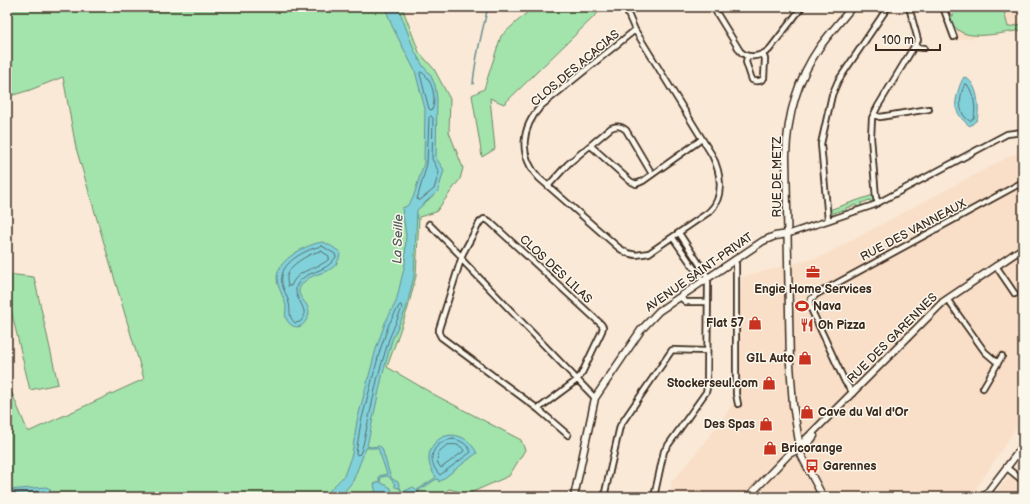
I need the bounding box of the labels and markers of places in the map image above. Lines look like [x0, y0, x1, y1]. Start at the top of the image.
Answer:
office icon: Engie Home Services [805, 264, 821, 280]
place label: Engie Home Services [754, 282, 872, 297]
sports icon: Nava [794, 298, 810, 314]
place label: Nava [813, 299, 841, 314]
shop icon: Flat 57 [747, 315, 763, 331]
place label: Flat 57 [706, 316, 744, 331]
restaurant icon: Oh Pizza [799, 317, 815, 333]
place label: Oh Pizza [818, 318, 866, 333]
shop icon: GIL Auto [797, 350, 813, 366]
place label: GIL Auto [746, 351, 794, 366]
shop icon: Stockerseul.com [761, 375, 777, 391]
place label: Stockerseul.com [667, 376, 758, 391]
shop icon: Cave du Val d'Or [799, 404, 815, 420]
place label: Cave du Val d'Or [818, 405, 908, 420]
shop icon: Des Spas [758, 416, 774, 432]
place label: Des Spas [704, 417, 755, 432]
shop icon: Bricorange [762, 440, 778, 456]
place label: Bricorange [781, 441, 842, 456]
bus stop icon: Garennes [804, 458, 820, 474]
place label: Garennes [823, 459, 876, 474]

